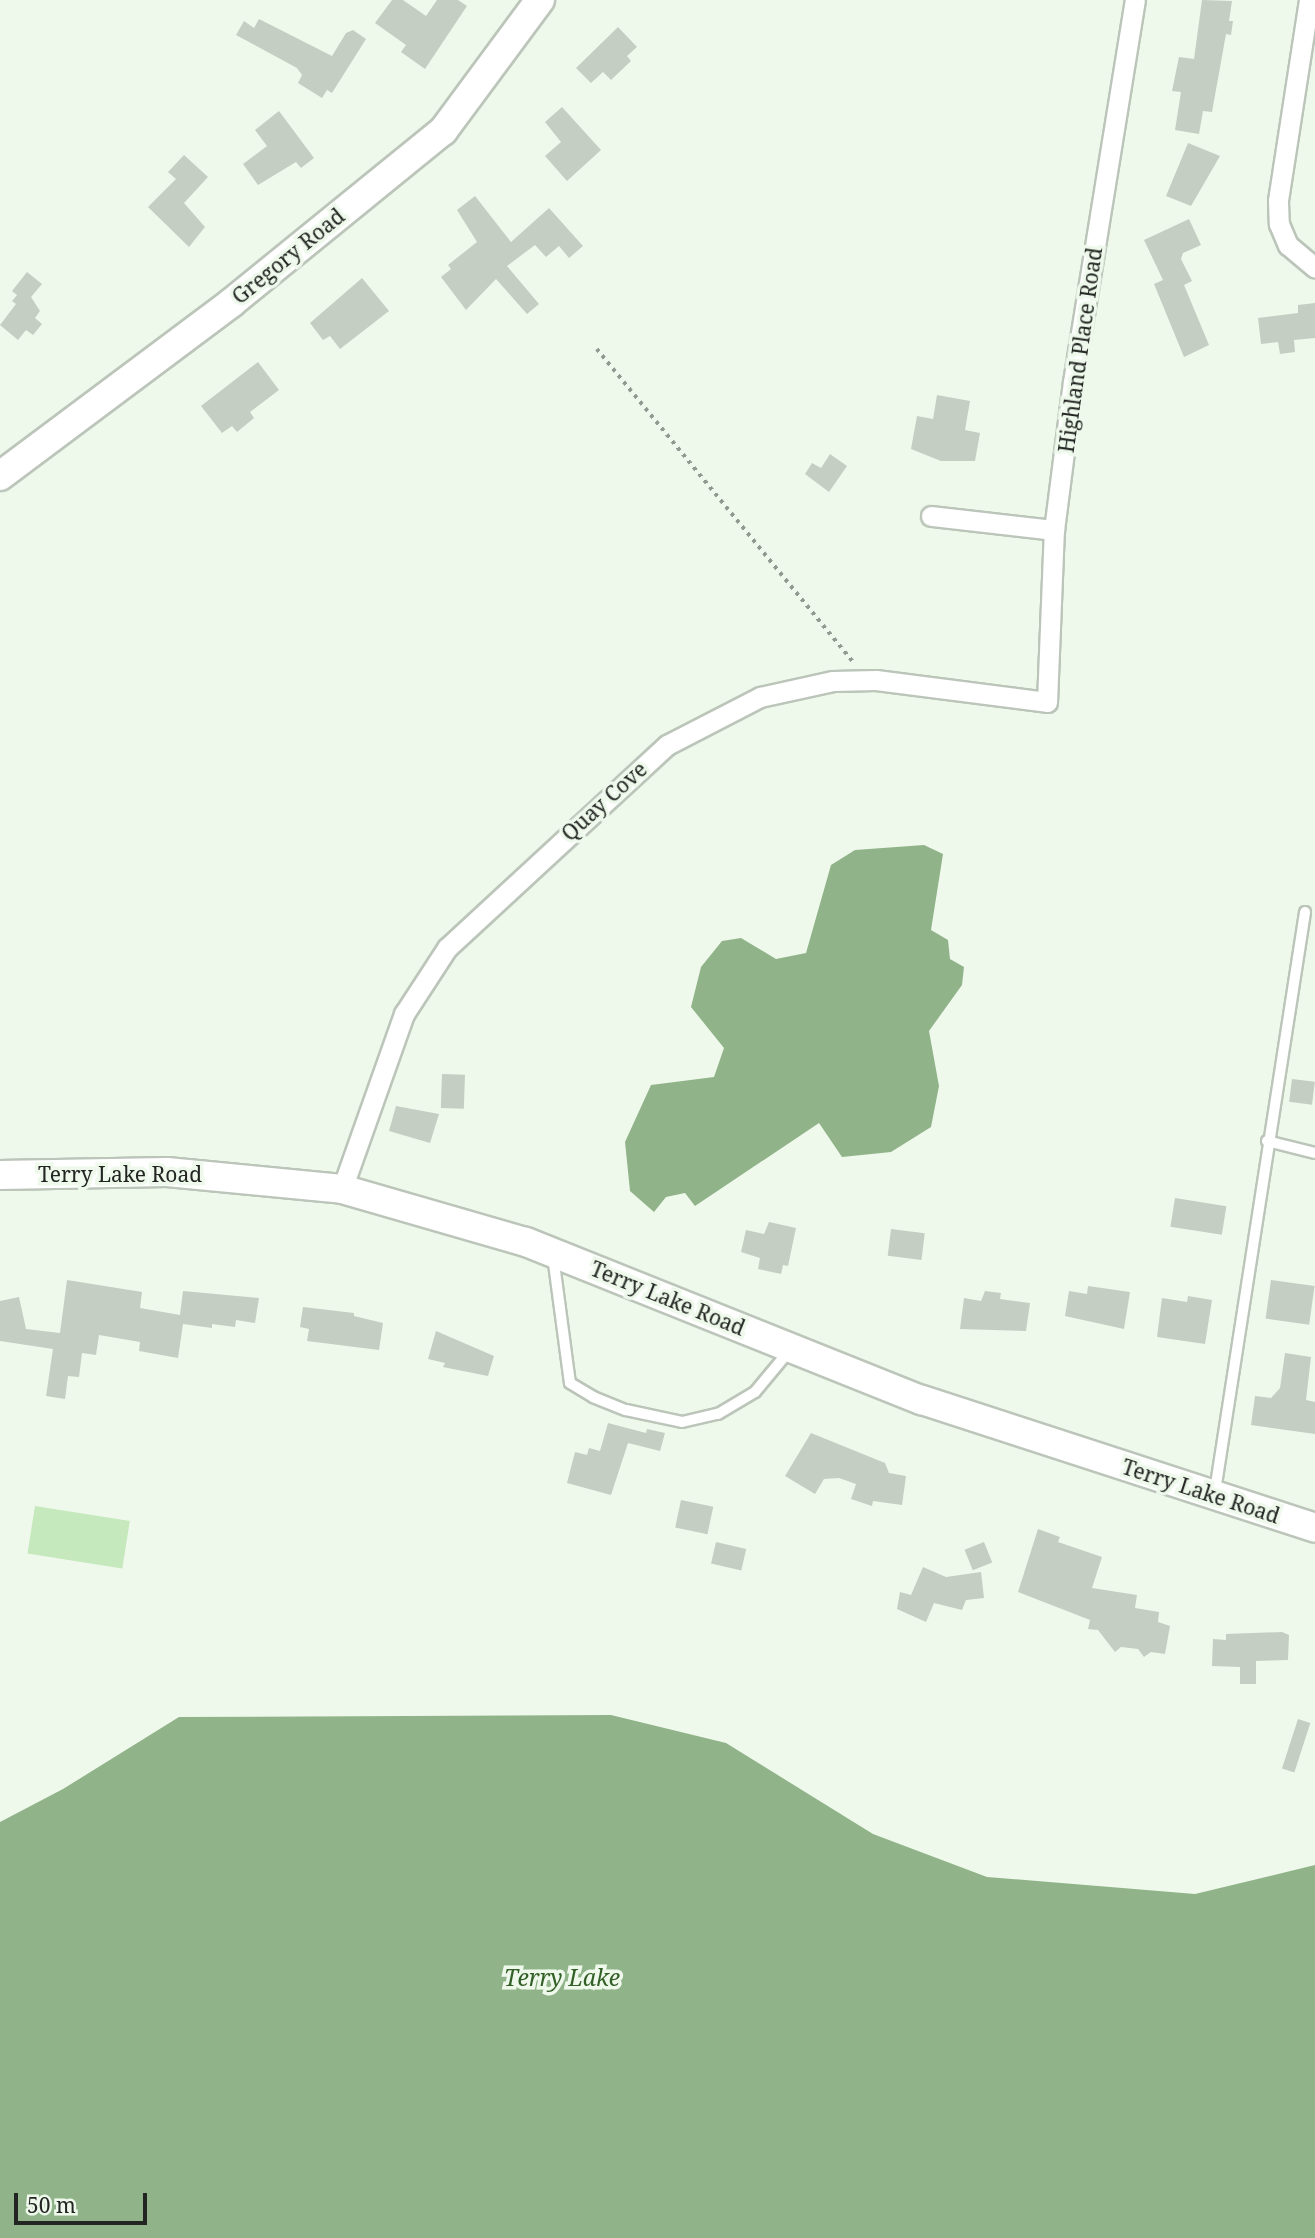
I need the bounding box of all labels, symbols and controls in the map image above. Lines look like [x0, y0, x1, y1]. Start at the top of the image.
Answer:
street label: Gregory Road [227, 203, 349, 309]
street label: Highland Place Road [1053, 246, 1107, 454]
street label: Quay Cove [556, 756, 652, 846]
street label: Terry Lake Road [38, 1161, 202, 1187]
street label: Terry Lake Road [587, 1256, 749, 1340]
street label: Terry Lake Road [1119, 1454, 1283, 1528]
water label: Terry Lake [504, 1963, 620, 1991]
scale bar [18, 2178, 150, 2222]
text: 50 m [27, 2191, 76, 2219]

